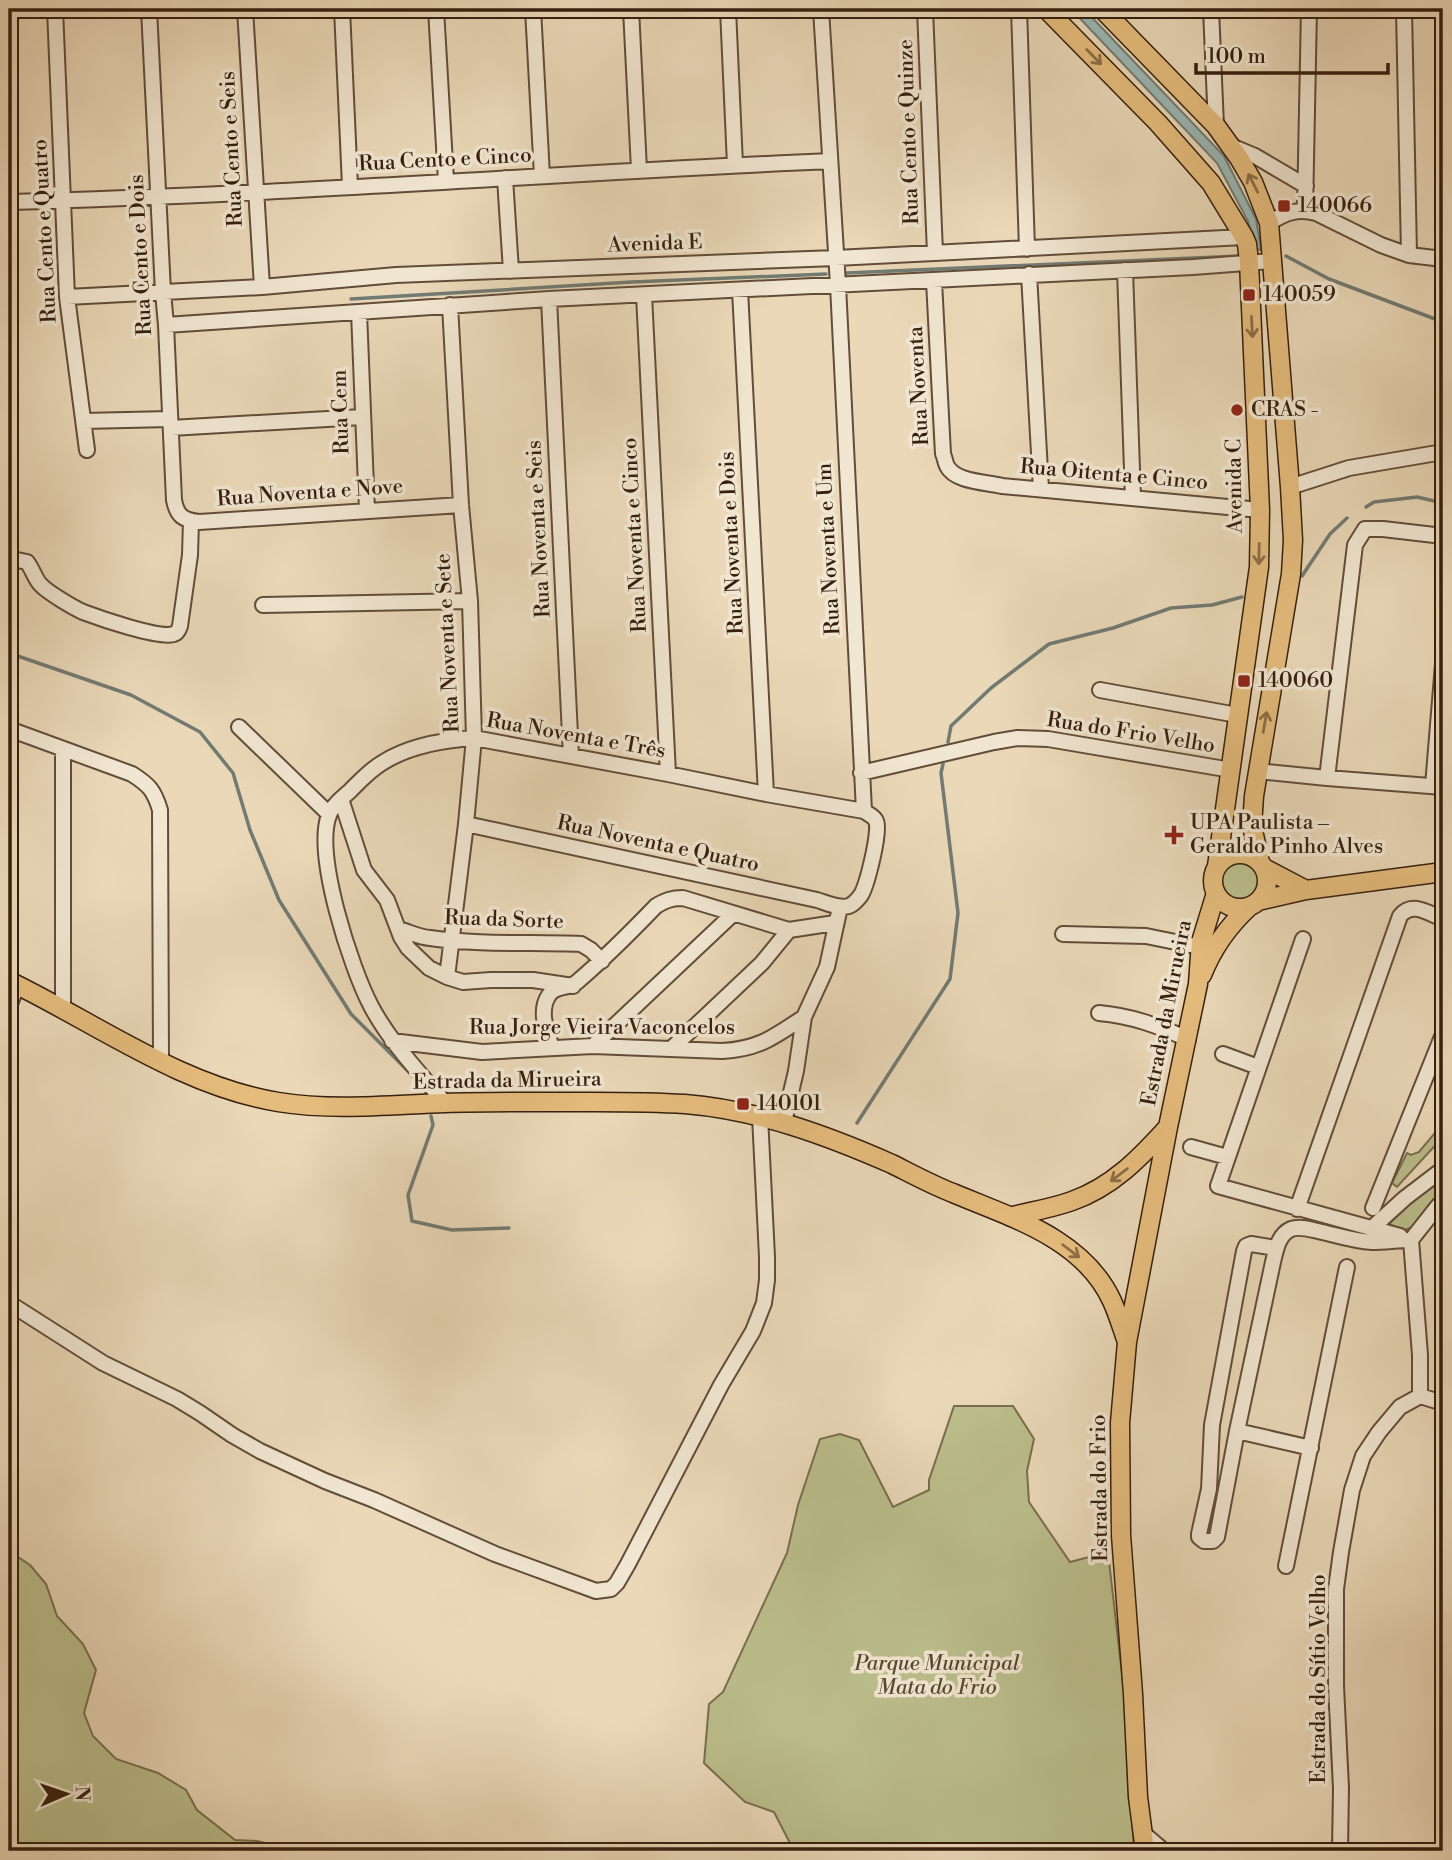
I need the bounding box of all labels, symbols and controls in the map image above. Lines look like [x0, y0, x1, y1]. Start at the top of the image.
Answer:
scale bar [1196, 32, 1389, 76]
street label: Rua Cento e Quinze [893, 39, 925, 225]
text: 100 m [1207, 44, 1266, 70]
one-way arrow [1085, 49, 1102, 66]
street label: Rua Cento e Seis [215, 70, 249, 228]
street label: Rua Cento e Quatro [27, 138, 63, 324]
street label: Rua Cento e Cinco [358, 142, 532, 178]
one-way arrow [1246, 173, 1260, 194]
street label: Rua Cento e Dois [124, 174, 158, 336]
place label: 140066 [1298, 193, 1372, 219]
marker: 140066 [1276, 198, 1292, 214]
street label: Avenida E [606, 229, 703, 259]
place label: 140059 [1263, 282, 1336, 308]
marker: 140059 [1241, 287, 1257, 303]
one-way arrow [1246, 315, 1259, 338]
street label: Rua Noventa [903, 325, 935, 447]
street label: Rua Cem [327, 369, 355, 455]
place label: CRAS - [1251, 397, 1319, 423]
marker: CRAS - [1229, 402, 1245, 418]
street label: Rua Noventa e Cinco [617, 437, 653, 633]
street label: Avenida C [1221, 438, 1249, 535]
street label: Rua Noventa e Seis [521, 440, 557, 618]
street label: Rua Noventa e Dois [714, 451, 750, 635]
street label: Rua Oitenta e Cinco [1019, 454, 1209, 496]
street label: Rua Noventa e Um [812, 462, 846, 636]
street label: Rua Noventa e Nove [216, 474, 404, 512]
one-way arrow [1253, 542, 1266, 565]
street label: Rua Noventa e Sete [430, 553, 466, 733]
place label: 140060 [1258, 668, 1333, 694]
marker: 140060 [1236, 673, 1252, 689]
street label: Rua Noventa e Três [484, 707, 668, 765]
street label: Rua do Frio Velho [1045, 707, 1217, 759]
one-way arrow [1259, 712, 1272, 734]
street label: Rua Noventa e Quatro [554, 810, 762, 878]
place label: UPA Paulista – Geraldo Pinho Alves [1190, 810, 1383, 860]
marker: UPA Paulista – Geraldo Pinho Alves [1164, 825, 1184, 845]
street label: Rua da Sorte [444, 905, 564, 935]
street label: Estrada da Mirueira [1136, 917, 1198, 1108]
street label: Rua Jorge Vieira Vaconcelos [469, 1015, 735, 1041]
street label: Estrada da Mirueira [412, 1066, 602, 1096]
place label: 140101 [757, 1091, 822, 1117]
marker: 140101 [735, 1096, 751, 1112]
one-way arrow [1110, 1167, 1129, 1182]
one-way arrow [1062, 1243, 1081, 1258]
street label: Estrada do Frio [1086, 1414, 1114, 1562]
street label: Estrada do Sítio Velho [1306, 1574, 1332, 1784]
park label: Parque Municipal Mata do Frio [854, 1651, 1020, 1701]
north arrow [32, 1758, 102, 1828]
text: N [70, 1786, 94, 1801]

